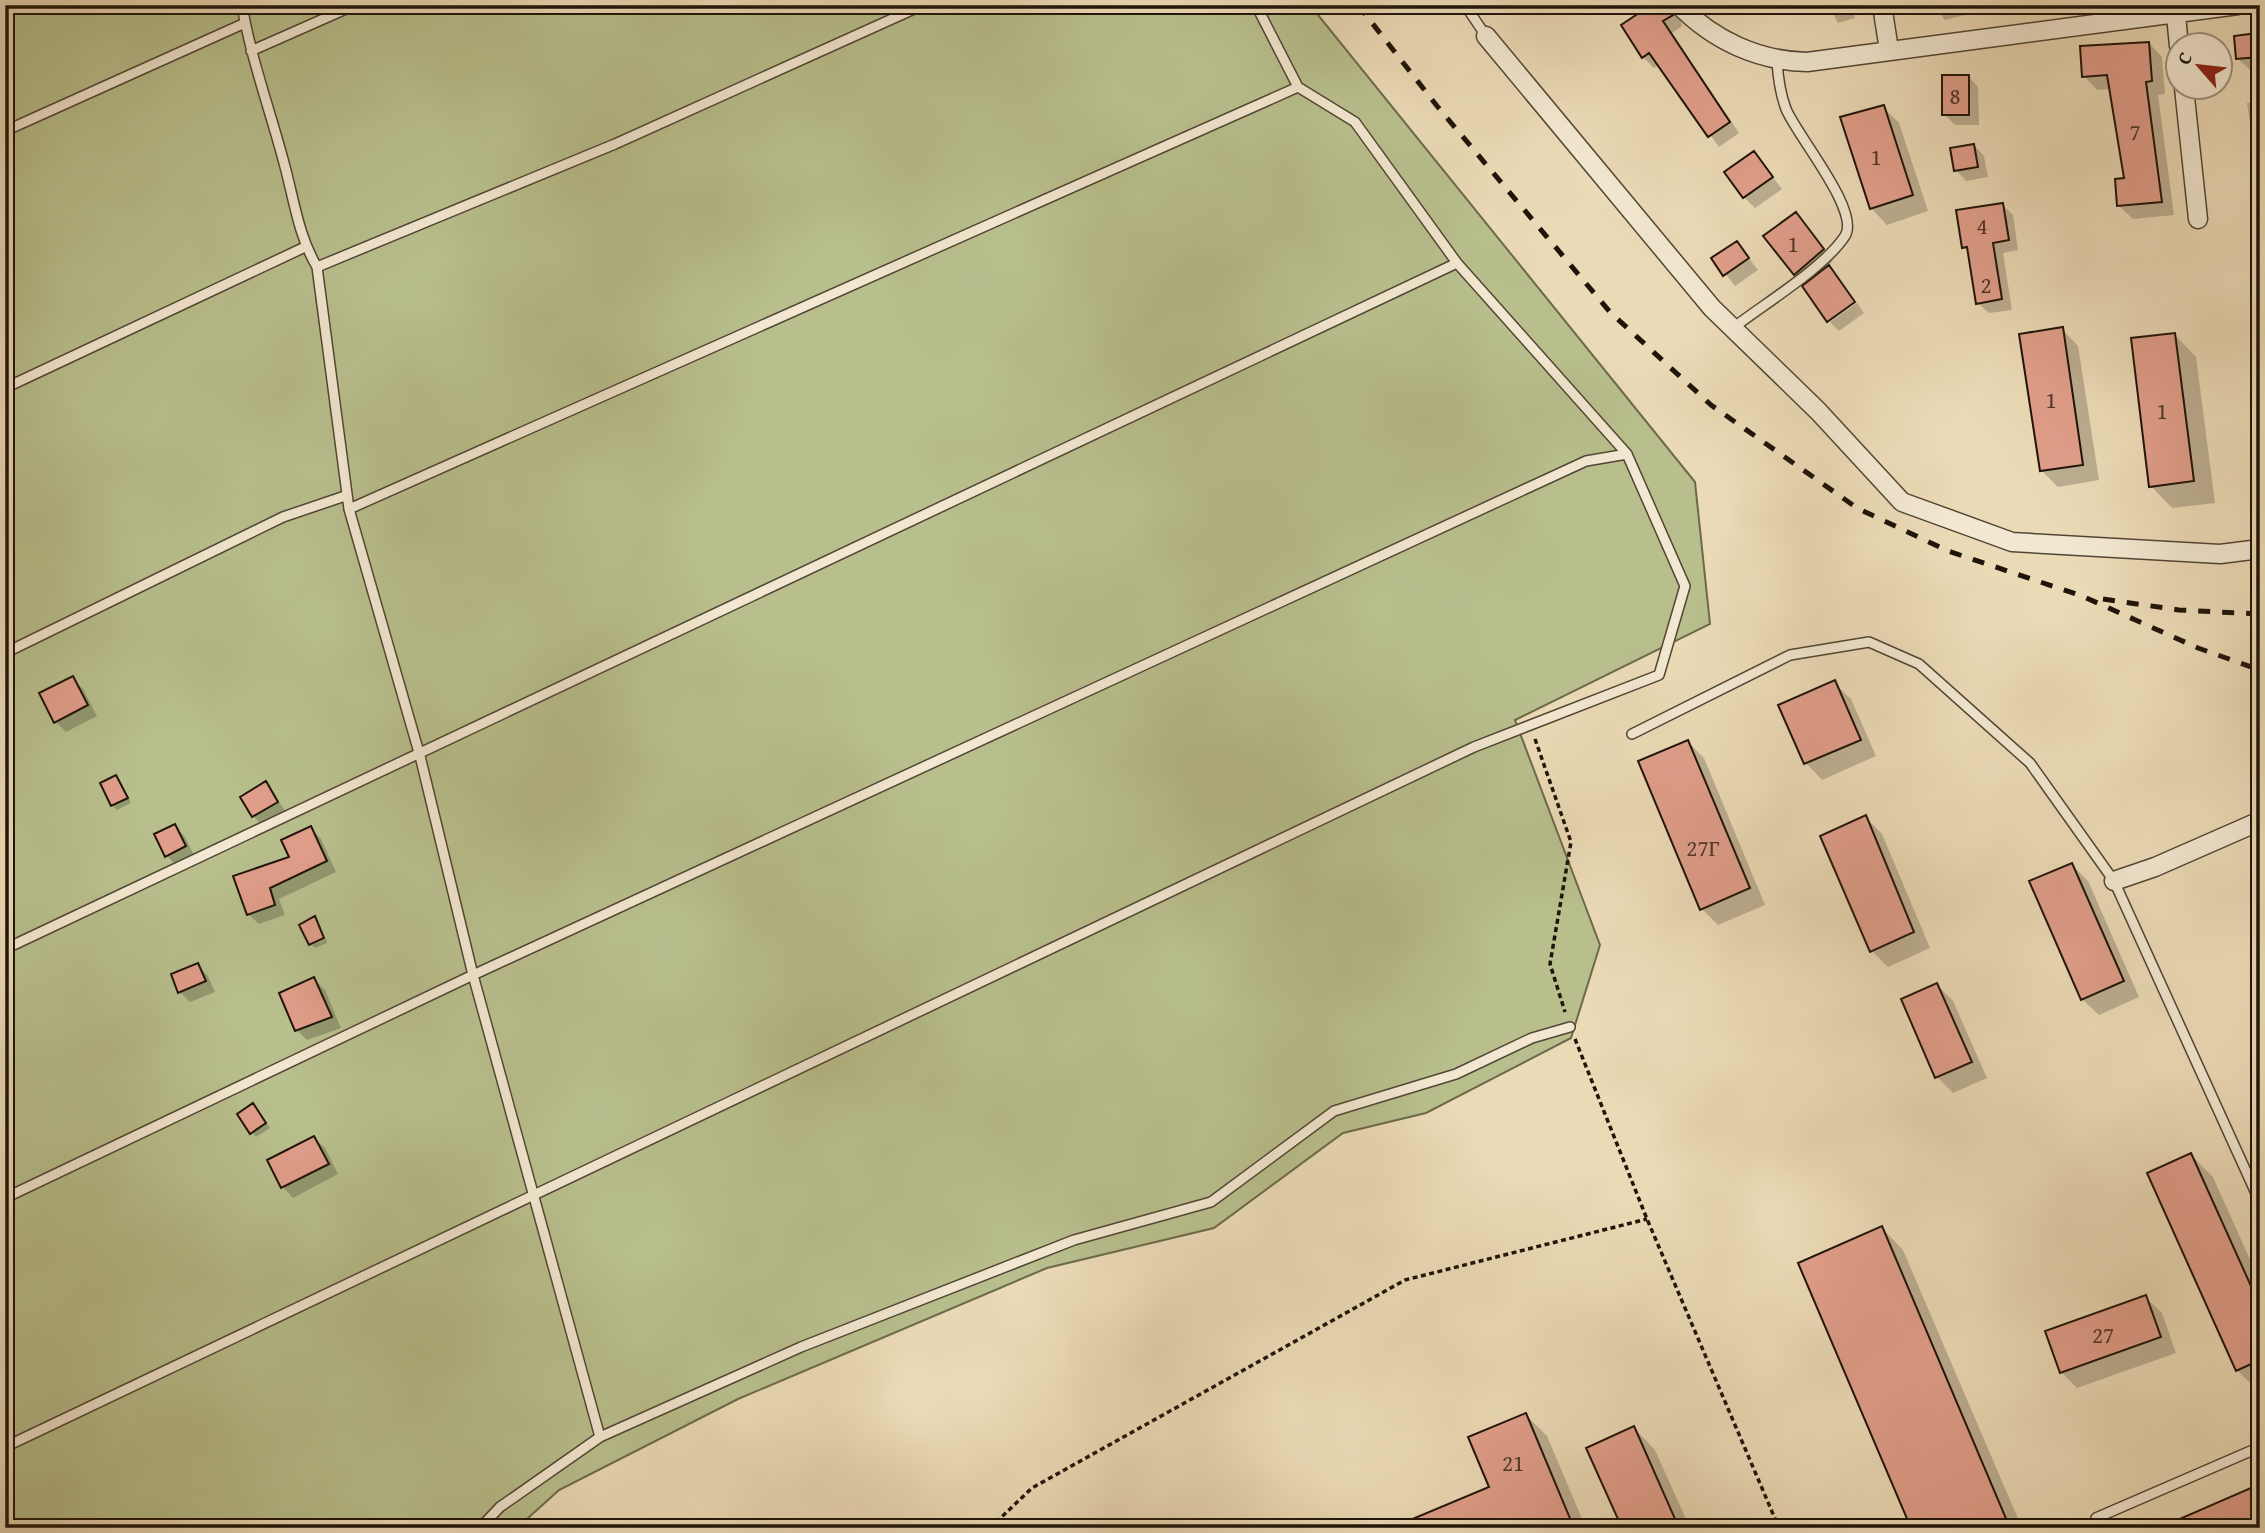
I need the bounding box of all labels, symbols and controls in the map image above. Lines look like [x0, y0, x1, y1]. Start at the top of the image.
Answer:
north arrow [2164, 32, 2234, 102]
text: С [2169, 46, 2199, 69]
house number: 8 [1949, 79, 1961, 112]
house number: 7 [2129, 115, 2141, 148]
house number: 1 [1870, 140, 1882, 173]
house number: 4 [1976, 209, 1988, 242]
house number: 1 [1787, 227, 1799, 260]
house number: 2 [1980, 268, 1992, 301]
house number: 1 [2045, 383, 2057, 416]
house number: 1 [2156, 394, 2168, 427]
house number: 27Г [1686, 831, 1720, 864]
house number: 27 [2092, 1318, 2114, 1351]
house number: 21 [1502, 1446, 1524, 1479]

